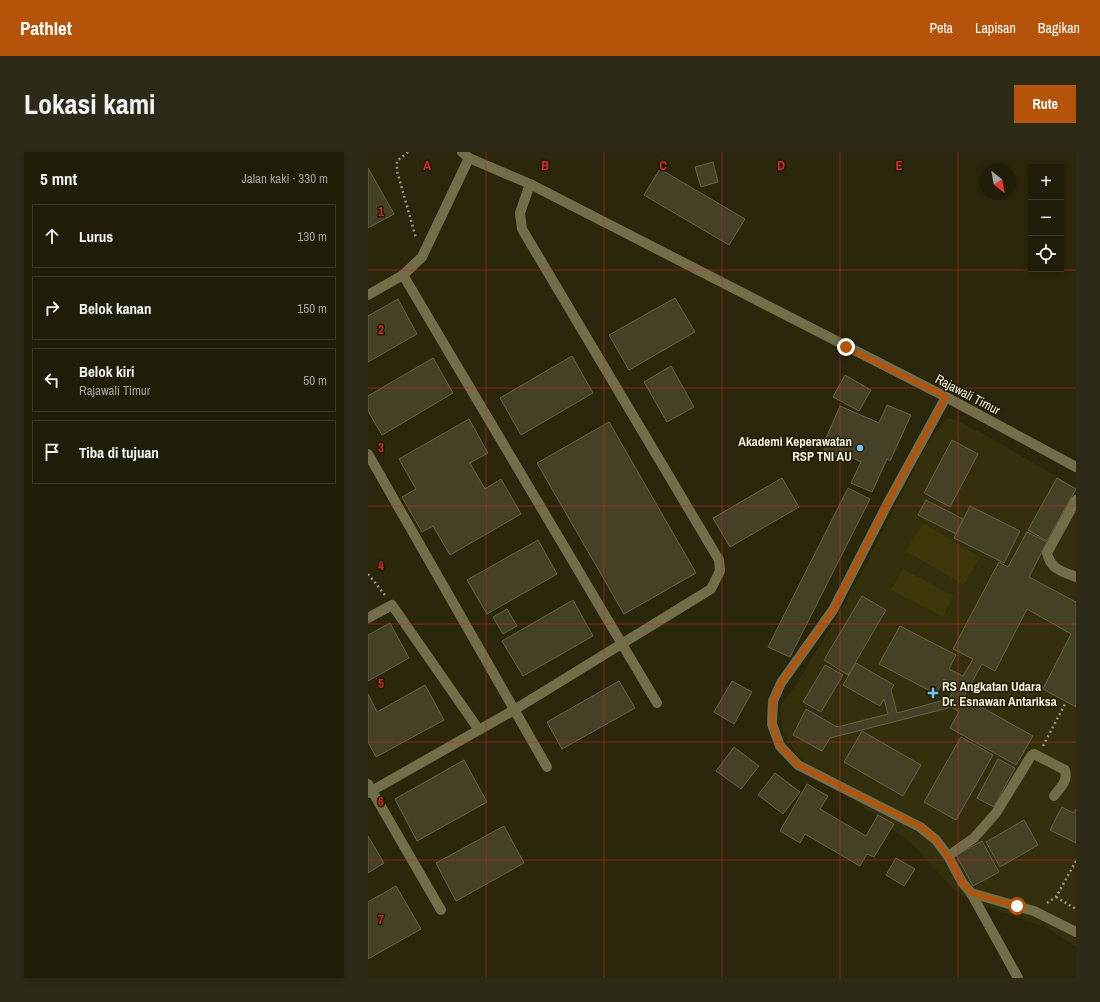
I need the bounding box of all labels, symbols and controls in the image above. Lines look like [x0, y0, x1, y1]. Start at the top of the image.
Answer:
text: Pathlet [20, 15, 72, 41]
text: Peta [929, 19, 953, 37]
text: Lapisan [975, 19, 1016, 37]
text: Bagikan [1038, 19, 1080, 37]
text: Lokasi kami [24, 85, 155, 123]
button: Rute [1014, 85, 1076, 123]
text: A [423, 157, 431, 174]
text: B [541, 157, 549, 174]
text: C [659, 157, 667, 174]
text: D [777, 157, 785, 174]
text: E [895, 157, 903, 174]
north arrow [980, 164, 1016, 200]
map controls [1028, 164, 1064, 272]
button: + [1028, 164, 1064, 200]
text: 5 mnt [40, 167, 77, 190]
text: Jalan kaki · 330 m [241, 170, 328, 187]
button: − [1028, 200, 1064, 236]
text: 1 [378, 203, 384, 220]
icon: ahead [41, 225, 63, 247]
text: Lurus [79, 226, 113, 247]
text: 130 m [297, 228, 327, 245]
button: locate [1028, 236, 1064, 272]
icon: right [41, 297, 63, 319]
text: Belok kanan [79, 298, 151, 319]
text: 150 m [297, 300, 327, 317]
text: 2 [378, 321, 384, 338]
route end [837, 338, 855, 356]
text: Belok kiri [79, 361, 134, 382]
icon: left [41, 369, 63, 391]
street label: Rajawali Timur [932, 370, 1004, 419]
text: 50 m [303, 372, 327, 389]
text: Rajawali Timur [79, 382, 150, 399]
place label: Akademi Keperawatan RSP TNI AU [738, 433, 852, 465]
text: 3 [378, 439, 384, 456]
icon: arrive [41, 441, 63, 463]
text: Tiba di tujuan [79, 442, 159, 463]
marker: Akademi Keperawatan RSP TNI AU [855, 443, 865, 453]
text: 4 [378, 557, 384, 574]
text: 5 [378, 675, 384, 692]
place label: RS Angkatan Udara Dr. Esnawan Antariksa [942, 678, 1057, 710]
marker: RS Angkatan Udara Dr. Esnawan Antariksa [927, 687, 939, 699]
text: 6 [378, 793, 384, 810]
route start [1008, 897, 1026, 915]
text: 7 [378, 911, 384, 928]

